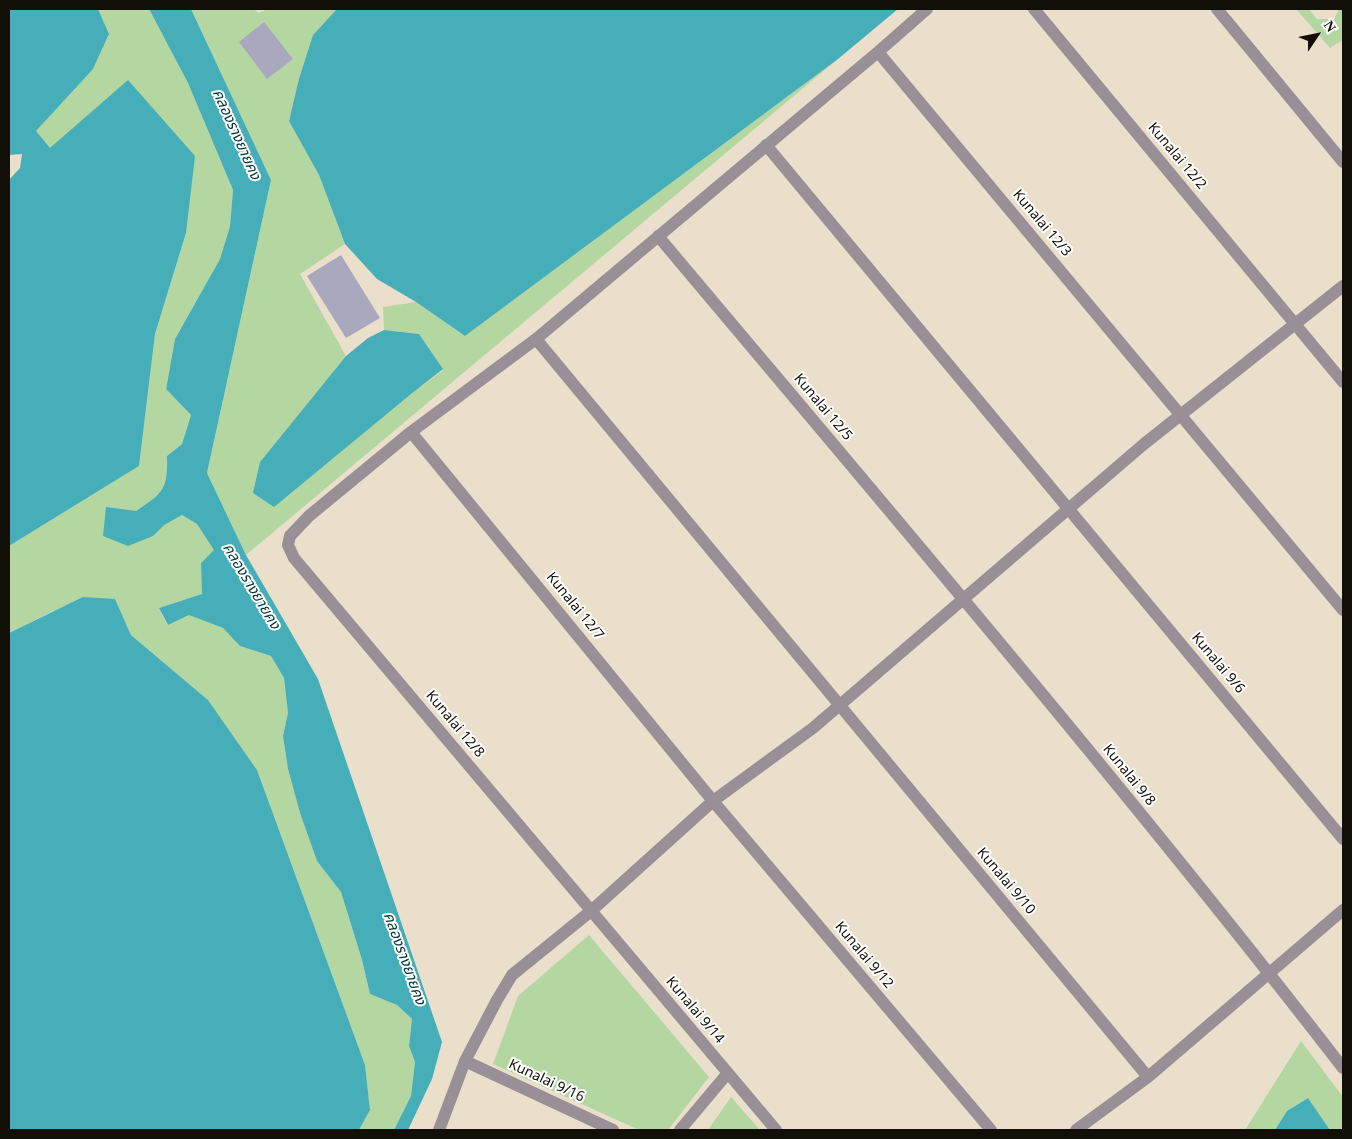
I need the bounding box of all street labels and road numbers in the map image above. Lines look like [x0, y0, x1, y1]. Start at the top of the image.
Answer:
street label: Kunalai 12/2 [1143, 120, 1209, 194]
street label: Kunalai 12/3 [1008, 187, 1074, 261]
street label: Kunalai 12/5 [789, 371, 855, 445]
street label: Kunalai 12/7 [542, 570, 606, 644]
street label: Kunalai 9/6 [1187, 630, 1247, 698]
street label: Kunalai 12/8 [421, 688, 487, 762]
street label: Kunalai 9/8 [1098, 742, 1158, 810]
street label: Kunalai 9/10 [972, 845, 1038, 919]
street label: Kunalai 9/12 [830, 919, 896, 993]
street label: Kunalai 9/14 [661, 974, 727, 1048]
street label: Kunalai 9/16 [505, 1057, 587, 1107]

